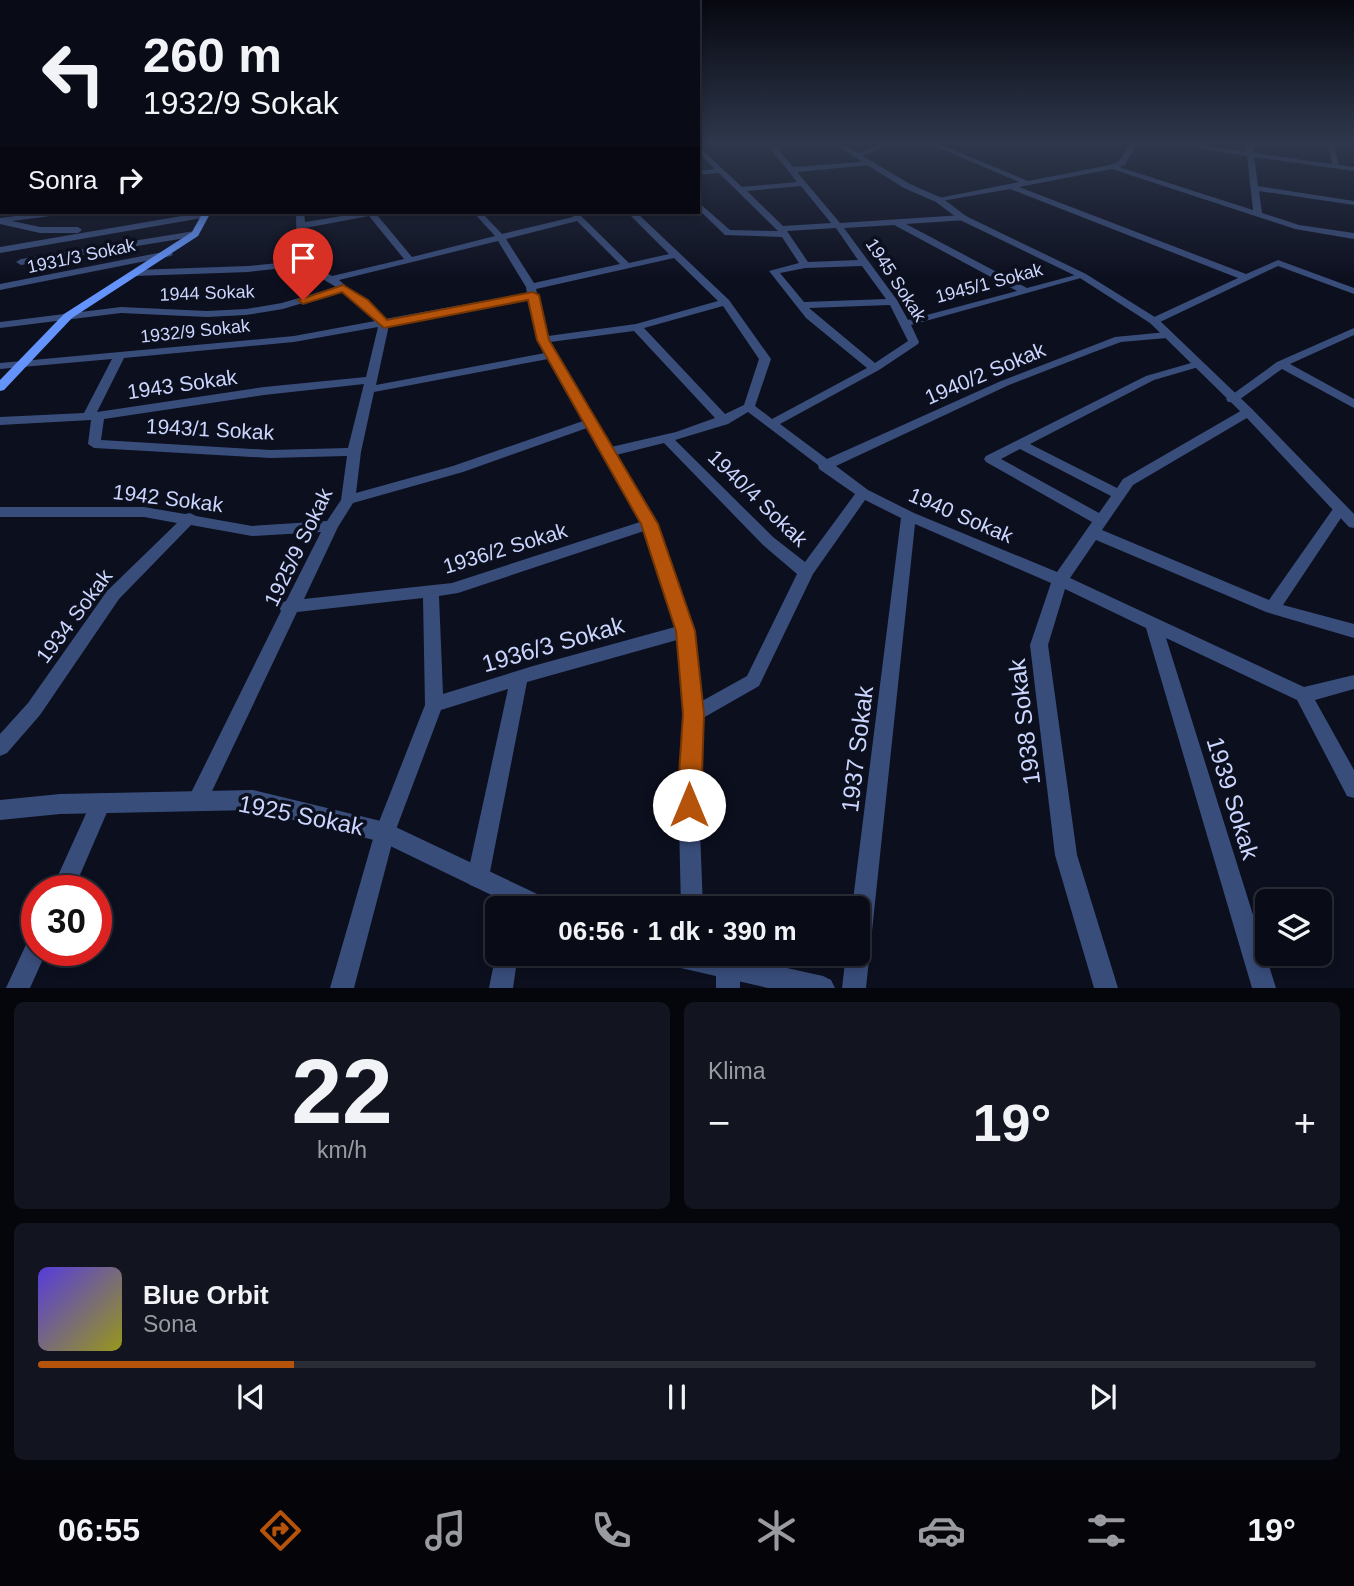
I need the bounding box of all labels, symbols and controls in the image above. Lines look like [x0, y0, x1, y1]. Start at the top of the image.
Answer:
icon: left [28, 28, 119, 119]
text: 260 m [143, 28, 282, 82]
text: 1932/9 Sokak [143, 85, 339, 121]
icon: right [111, 161, 149, 199]
text: Sonra [28, 165, 97, 195]
pin [273, 228, 333, 300]
street label: 1931/3 Sokak [25, 235, 138, 277]
street label: 1945 Sokak [862, 235, 931, 326]
icon: arrive [284, 239, 322, 277]
street label: 1945/1 Sokak [933, 259, 1046, 307]
street label: 1944 Sokak [159, 281, 256, 305]
street label: 1932/9 Sokak [139, 315, 252, 347]
street label: 1940/2 Sokak [921, 337, 1049, 409]
street label: 1943 Sokak [125, 365, 239, 403]
street label: 1943/1 Sokak [145, 414, 275, 444]
street label: 1940/4 Sokak [704, 445, 813, 551]
street label: 1942 Sokak [112, 480, 225, 516]
street label: 1940 Sokak [905, 483, 1017, 547]
street label: 1925/9 Sokak [260, 484, 337, 610]
street label: 1936/2 Sokak [440, 518, 570, 578]
street label: 1934 Sokak [31, 564, 117, 667]
street label: 1936/3 Sokak [479, 611, 628, 677]
street label: 1938 Sokak [1003, 656, 1045, 787]
street label: 1937 Sokak [836, 683, 878, 814]
street label: 1939 Sokak [1202, 733, 1265, 864]
position arrow [652, 768, 726, 842]
street label: 1925 Sokak [236, 790, 367, 841]
speed limit sign: 30 [21, 875, 112, 966]
map controls [1255, 889, 1332, 966]
button: layers [1255, 889, 1332, 966]
text: 06:56 · 1 dk · 390 m [558, 916, 797, 946]
text: 22 [291, 1041, 393, 1142]
text: Klima [708, 1058, 766, 1084]
text: 19° [973, 1094, 1051, 1152]
text: − [708, 1102, 730, 1144]
text: + [1294, 1102, 1316, 1144]
text: km/h [317, 1137, 367, 1163]
text: Blue Orbit [143, 1280, 269, 1310]
text: Sona [143, 1311, 197, 1337]
icon: previous [232, 1378, 270, 1416]
icon: pause [658, 1378, 696, 1416]
icon: next [1084, 1378, 1122, 1416]
icon: directions [256, 1506, 305, 1555]
icon: music [421, 1506, 470, 1555]
icon: phone [587, 1506, 636, 1555]
icon: climate [752, 1506, 801, 1555]
icon: car [917, 1506, 966, 1555]
icon: filters [1082, 1506, 1131, 1555]
text: 06:55 [58, 1512, 140, 1548]
text: 19° [1247, 1512, 1296, 1548]

